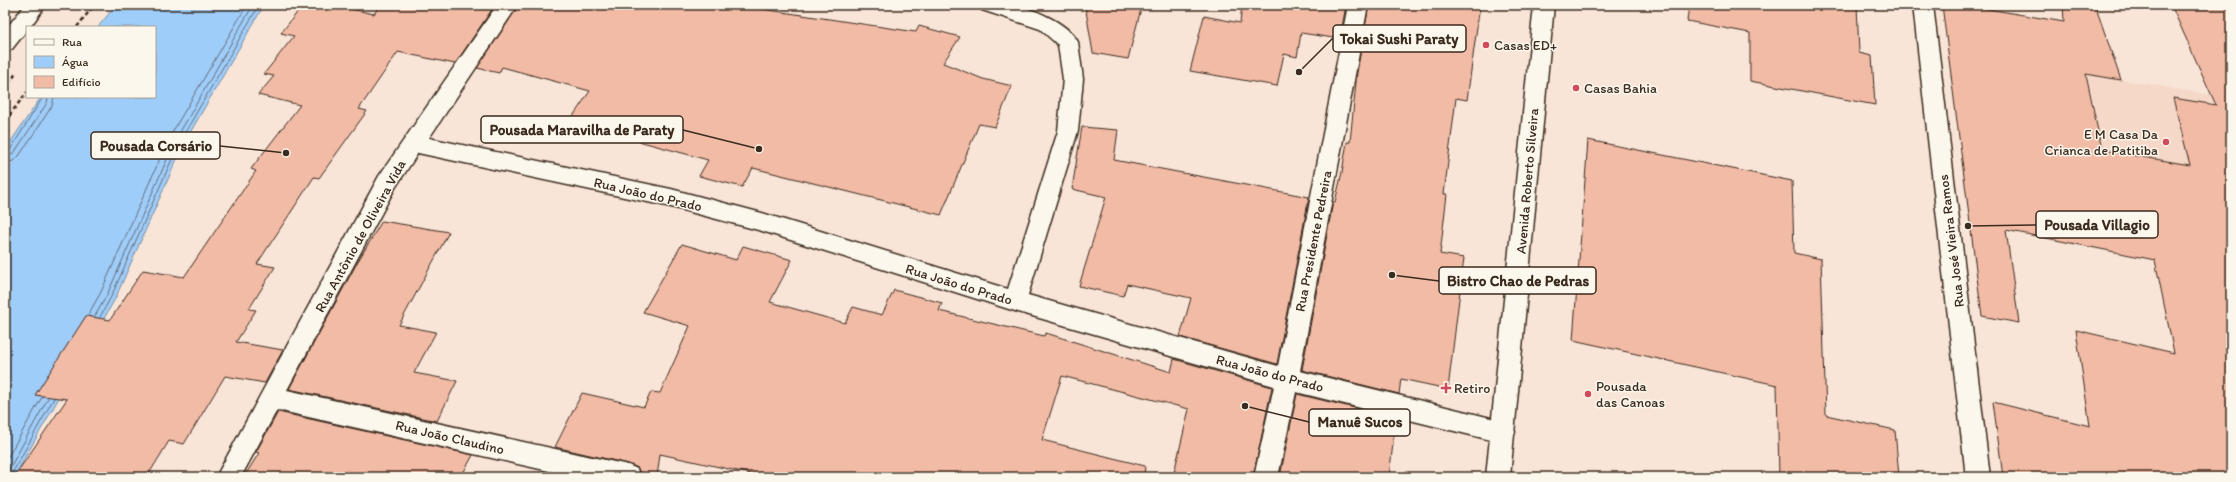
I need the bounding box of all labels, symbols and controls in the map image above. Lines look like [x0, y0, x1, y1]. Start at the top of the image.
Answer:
callout: Tokai Sushi Paraty [1333, 25, 1466, 52]
legend [26, 26, 156, 98]
text: Tokai Sushi Paraty [1339, 30, 1459, 49]
text: Rua [62, 35, 82, 49]
place label: Casas ED+ [1494, 37, 1557, 54]
marker: Casas ED+ [1481, 40, 1491, 50]
text: Água [62, 55, 88, 69]
text: Edifício [62, 75, 101, 89]
place label: Casas Bahia [1584, 80, 1657, 97]
marker: Casas Bahia [1571, 83, 1581, 93]
street label: Avenida Roberto Silveira [1513, 107, 1542, 255]
callout: Pousada Maravilha de Paraty [481, 116, 683, 143]
text: Pousada Maravilha de Paraty [490, 121, 675, 140]
place label: E M Casa Da Crianca de Patitiba [2044, 126, 2159, 159]
callout: Pousada Corsário [91, 132, 220, 159]
text: Pousada Corsário [100, 137, 213, 155]
marker: E M Casa Da Crianca de Patitiba [2161, 137, 2171, 147]
street label: Rua Antônio de Oliveira Vida [311, 156, 410, 316]
street label: Rua Presidente Pedreira [1291, 168, 1336, 313]
street label: Rua José Vieira Ramos [1935, 173, 1968, 308]
street label: Rua João do Prado [592, 174, 704, 215]
callout: Pousada Villagio [2036, 211, 2158, 238]
text: Pousada Villagio [2044, 216, 2150, 235]
street label: Rua João do Prado [903, 260, 1014, 309]
callout: Bistro Chao de Pedras [1439, 267, 1596, 294]
text: Bistro Chao de Pedras [1447, 272, 1589, 290]
street label: Rua João do Prado [1214, 351, 1326, 396]
place label: Pousada das Canoas [1596, 378, 1665, 411]
place label: Retiro [1454, 380, 1490, 397]
marker: Retiro [1441, 383, 1451, 393]
marker: Pousada das Canoas [1583, 389, 1593, 399]
callout: Manuê Sucos [1309, 409, 1410, 436]
text: Manuê Sucos [1318, 413, 1403, 431]
street label: Rua João Claudino [394, 417, 506, 458]

